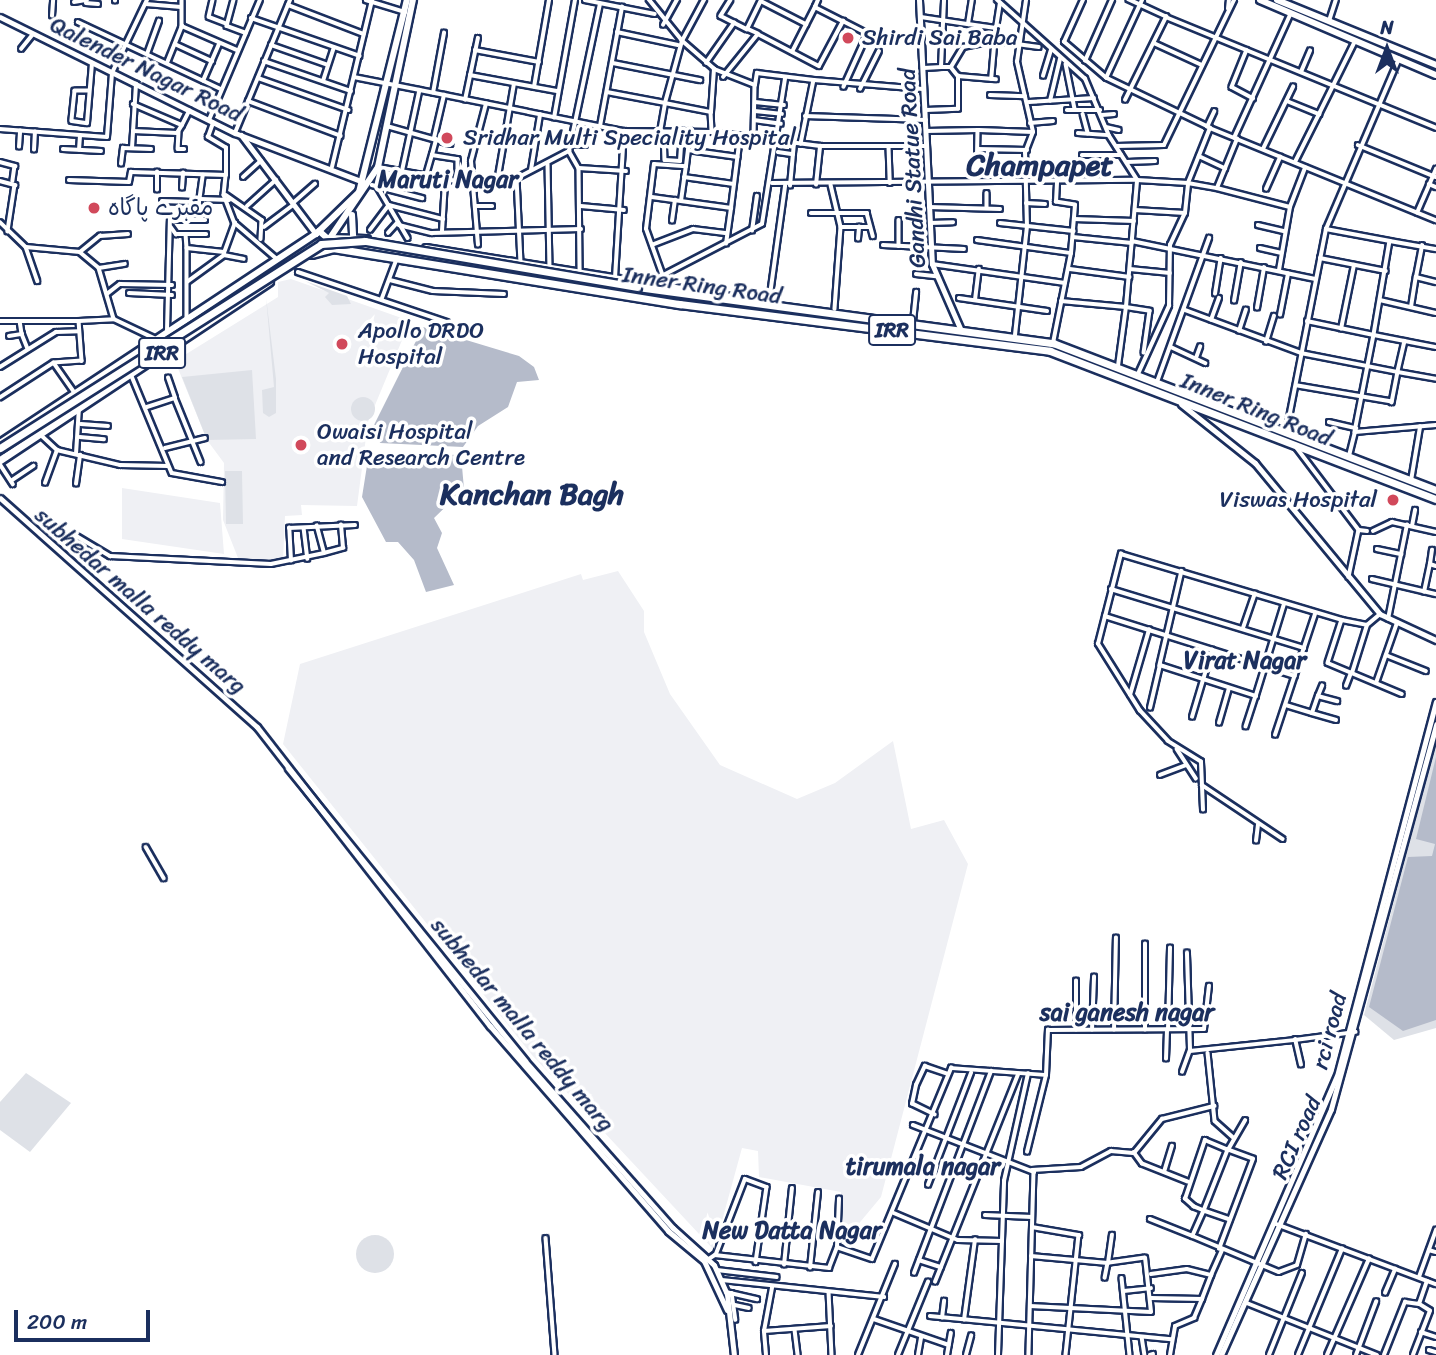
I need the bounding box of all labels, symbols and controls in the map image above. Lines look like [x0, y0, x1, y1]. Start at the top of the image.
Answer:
street label: Qalender Nagar Road [45, 11, 247, 129]
text: N [1380, 11, 1394, 44]
north arrow [1352, 14, 1422, 84]
place label: Shirdi Sai Baba [862, 24, 1017, 52]
marker: Shirdi Sai Baba [840, 30, 856, 46]
street label: Gandhi Statue Road [894, 68, 932, 268]
place label: Sridhar Multi Speciality Hospital [463, 124, 797, 152]
marker: Sridhar Multi Speciality Hospital [437, 128, 457, 148]
district label: Champapet [967, 147, 1113, 183]
district label: Maruti Nagar [378, 166, 518, 194]
place label: مقبرے پاگاہ [108, 194, 213, 222]
marker: مقبرے پاگاہ [86, 200, 102, 216]
street label: Inner Ring Road [620, 261, 784, 311]
road number: IRR [868, 312, 917, 348]
place label: Apollo DRDO Hospital [358, 317, 484, 371]
marker: Apollo DRDO Hospital [332, 334, 352, 354]
road number: IRR [138, 336, 186, 370]
street label: Inner Ring Road [1176, 367, 1336, 453]
place label: Owaisi Hospital and Research Centre [317, 418, 528, 472]
marker: Owaisi Hospital and Research Centre [291, 435, 311, 455]
district label: Kanchan Bagh [440, 476, 624, 512]
place label: Viswas Hospital [1219, 486, 1377, 514]
marker: Viswas Hospital [1383, 490, 1403, 510]
street label: subhedar malla reddy marg [28, 501, 252, 701]
district label: Virat Nagar [1184, 647, 1306, 675]
street label: subhedar malla reddy marg [424, 912, 620, 1138]
street label: rci road [1307, 990, 1353, 1072]
district label: sai ganesh nagar [1040, 999, 1214, 1027]
street label: RCI road [1266, 1092, 1328, 1184]
district label: tirumala nagar [846, 1153, 1000, 1181]
district label: New Datta Nagar [703, 1217, 881, 1245]
scale bar [18, 1296, 154, 1340]
text: 200 m [27, 1303, 87, 1341]

